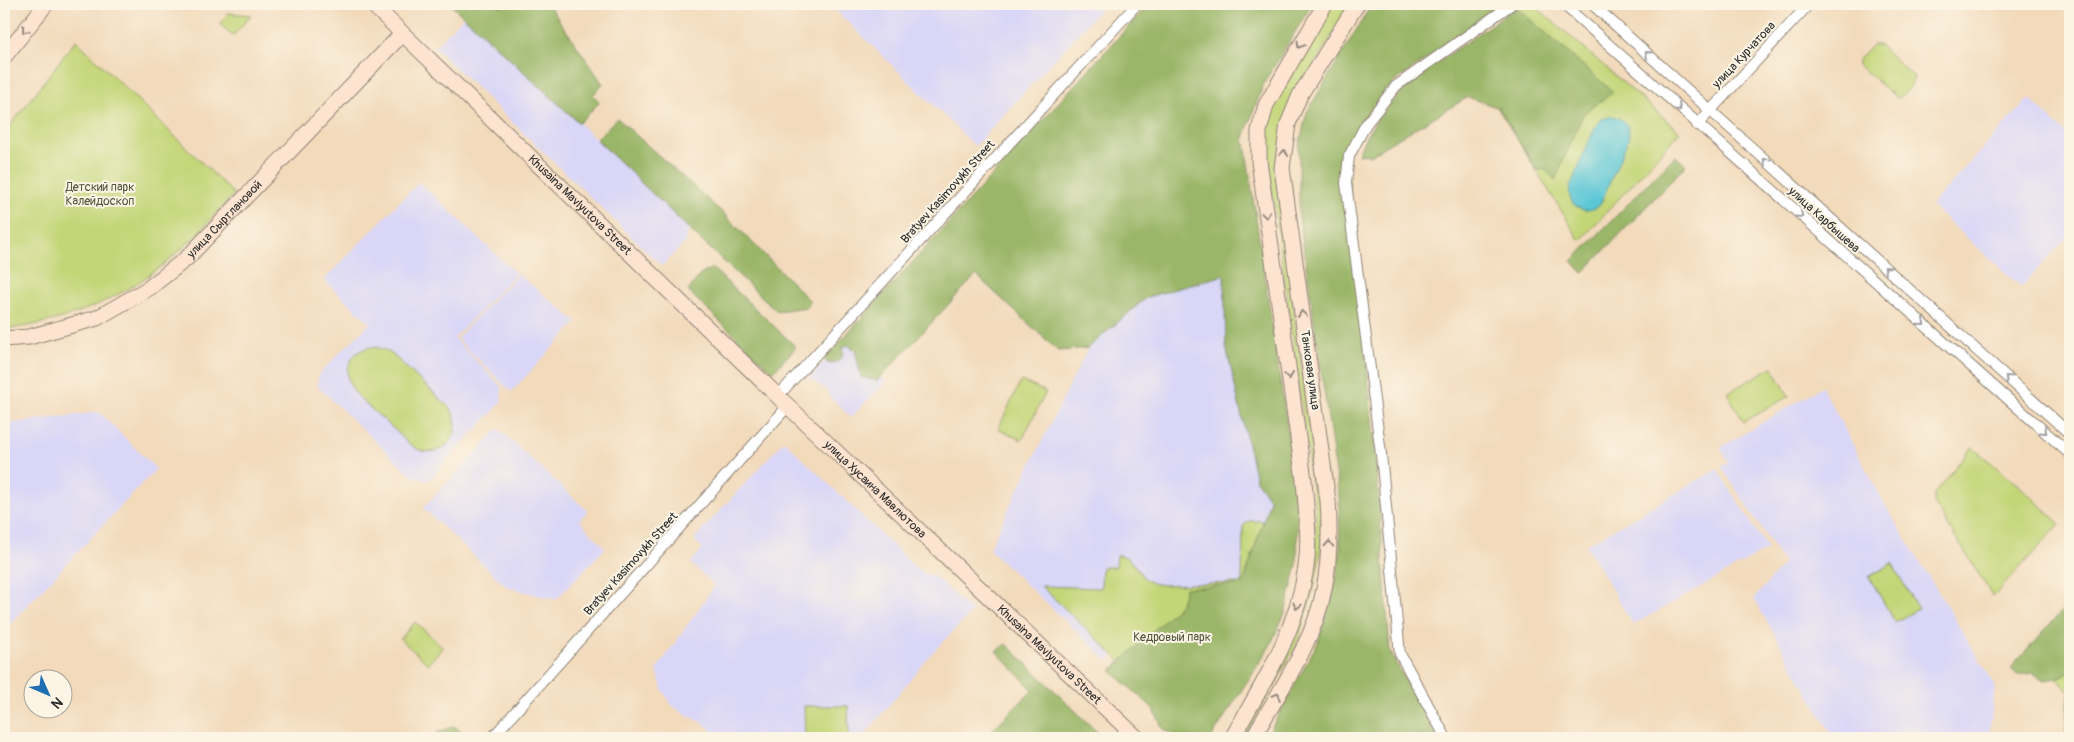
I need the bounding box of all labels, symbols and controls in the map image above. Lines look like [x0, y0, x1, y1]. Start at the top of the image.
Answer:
street label: улица Курчатова [1709, 18, 1779, 92]
one-way arrow [22, 25, 31, 34]
one-way arrow [1297, 40, 1306, 49]
one-way arrow [1644, 51, 1653, 60]
one-way arrow [1673, 102, 1682, 111]
street label: Bratyev Kasimovykh Street [898, 137, 998, 247]
one-way arrow [1278, 148, 1289, 156]
street label: Khusaina Mavlyutova Street [525, 151, 635, 258]
one-way arrow [1762, 158, 1771, 167]
street label: улица Сыртлановой [183, 177, 265, 262]
park label: Детский парк Калейдоскоп [65, 180, 134, 209]
street label: улица Карбышева [1784, 183, 1863, 256]
one-way arrow [1795, 209, 1804, 218]
one-way arrow [1260, 211, 1271, 219]
one-way arrow [1883, 266, 1892, 275]
one-way arrow [1298, 309, 1308, 318]
one-way arrow [1916, 317, 1925, 326]
street label: Танковая улица [1297, 329, 1323, 411]
one-way arrow [1283, 372, 1294, 380]
one-way arrow [2004, 375, 2013, 384]
one-way arrow [2038, 425, 2047, 434]
street label: улица Хусаина Мавлютова [820, 436, 930, 541]
street label: Bratyev Kasimovykh Street [581, 509, 681, 619]
one-way arrow [1324, 540, 1335, 548]
street label: Khusaina Mavlyutova Street [994, 601, 1105, 708]
one-way arrow [1292, 601, 1303, 610]
park label: Кедровый парк [1133, 630, 1211, 645]
north arrow [22, 670, 72, 720]
one-way arrow [1270, 692, 1280, 701]
text: N [47, 693, 66, 712]

